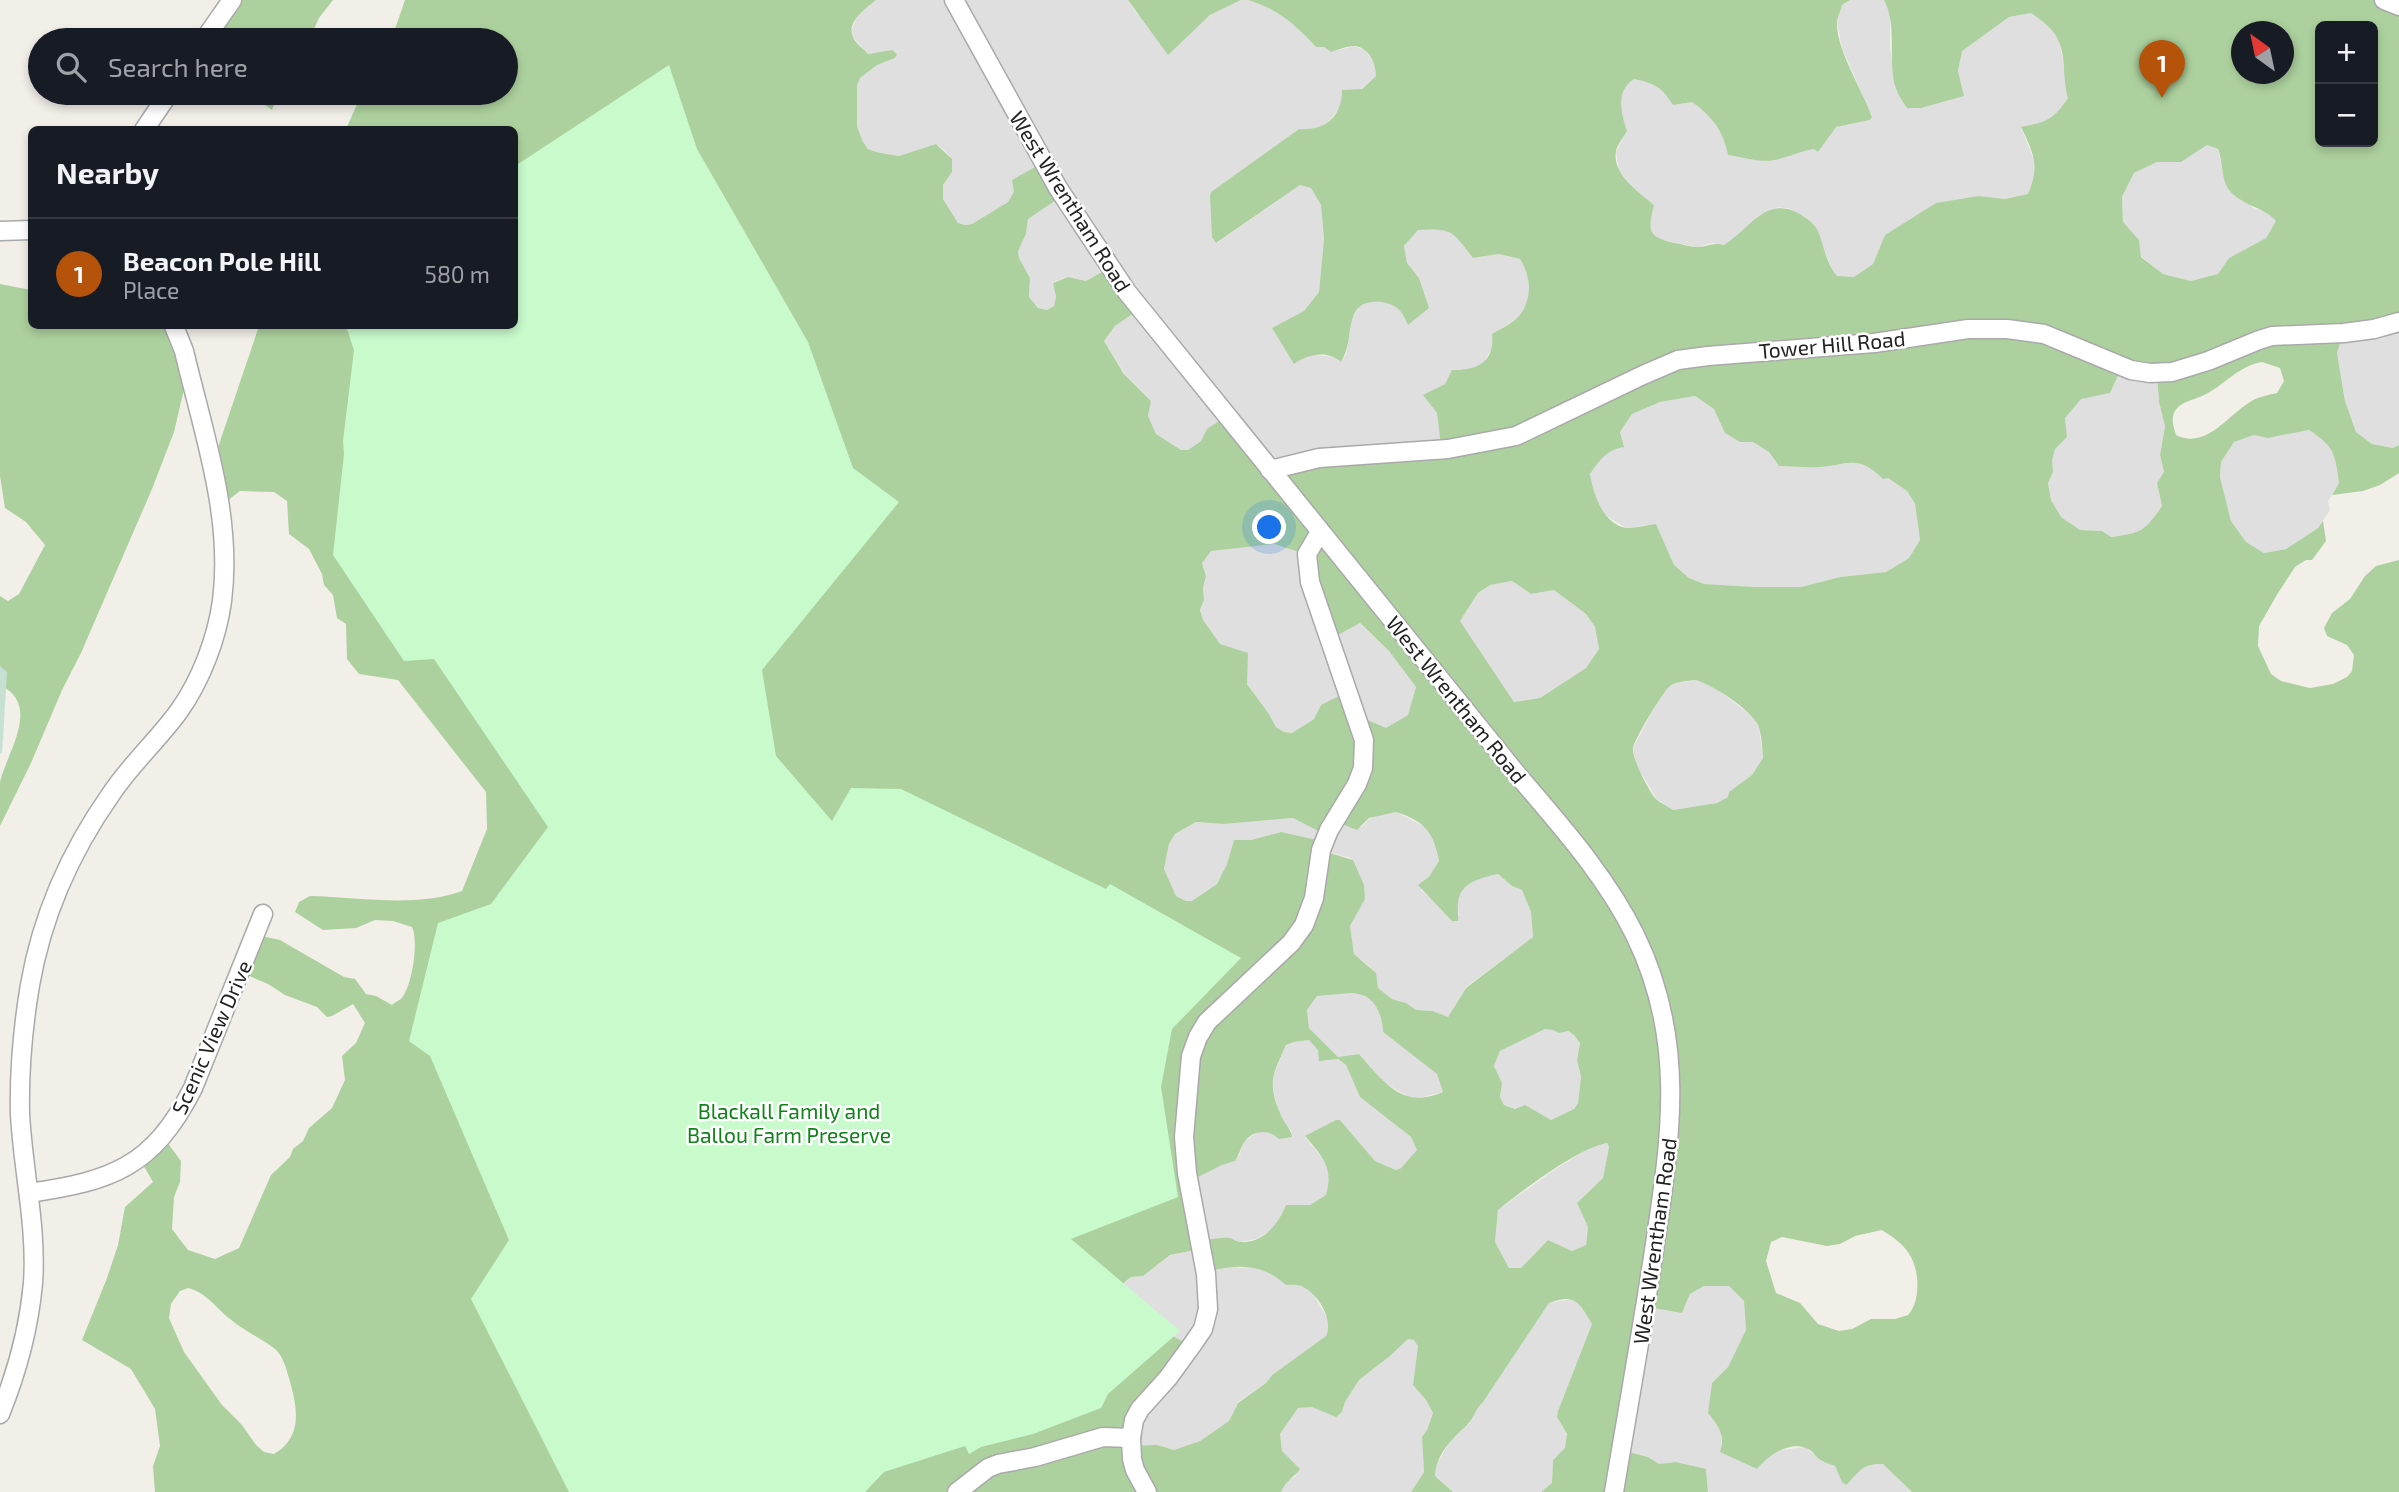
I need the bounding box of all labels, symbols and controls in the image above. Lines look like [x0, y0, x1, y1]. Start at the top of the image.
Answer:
north arrow [2231, 21, 2294, 84]
map controls [2315, 21, 2378, 147]
button: + [2315, 21, 2378, 84]
search box [28, 28, 518, 105]
pin: 1 [2139, 40, 2185, 98]
icon: search [52, 48, 90, 86]
text: Search here [108, 51, 248, 82]
button: − [2315, 84, 2378, 147]
street label: West Wrentham Road [1005, 106, 1137, 296]
text: Nearby [56, 154, 159, 190]
text: Beacon Pole Hill [123, 245, 321, 276]
text: 1 [74, 260, 84, 288]
text: 580 m [425, 260, 490, 288]
text: Place [123, 276, 179, 304]
street label: Tower Hill Road [1758, 325, 1906, 363]
your location [1252, 510, 1286, 544]
street label: West Wrentham Road [1382, 610, 1532, 788]
street label: Scenic View Drive [166, 956, 256, 1118]
park label: Blackall Family and Ballou Farm Preserve [687, 1098, 891, 1147]
street label: West Wrentham Road [1627, 1136, 1681, 1346]

